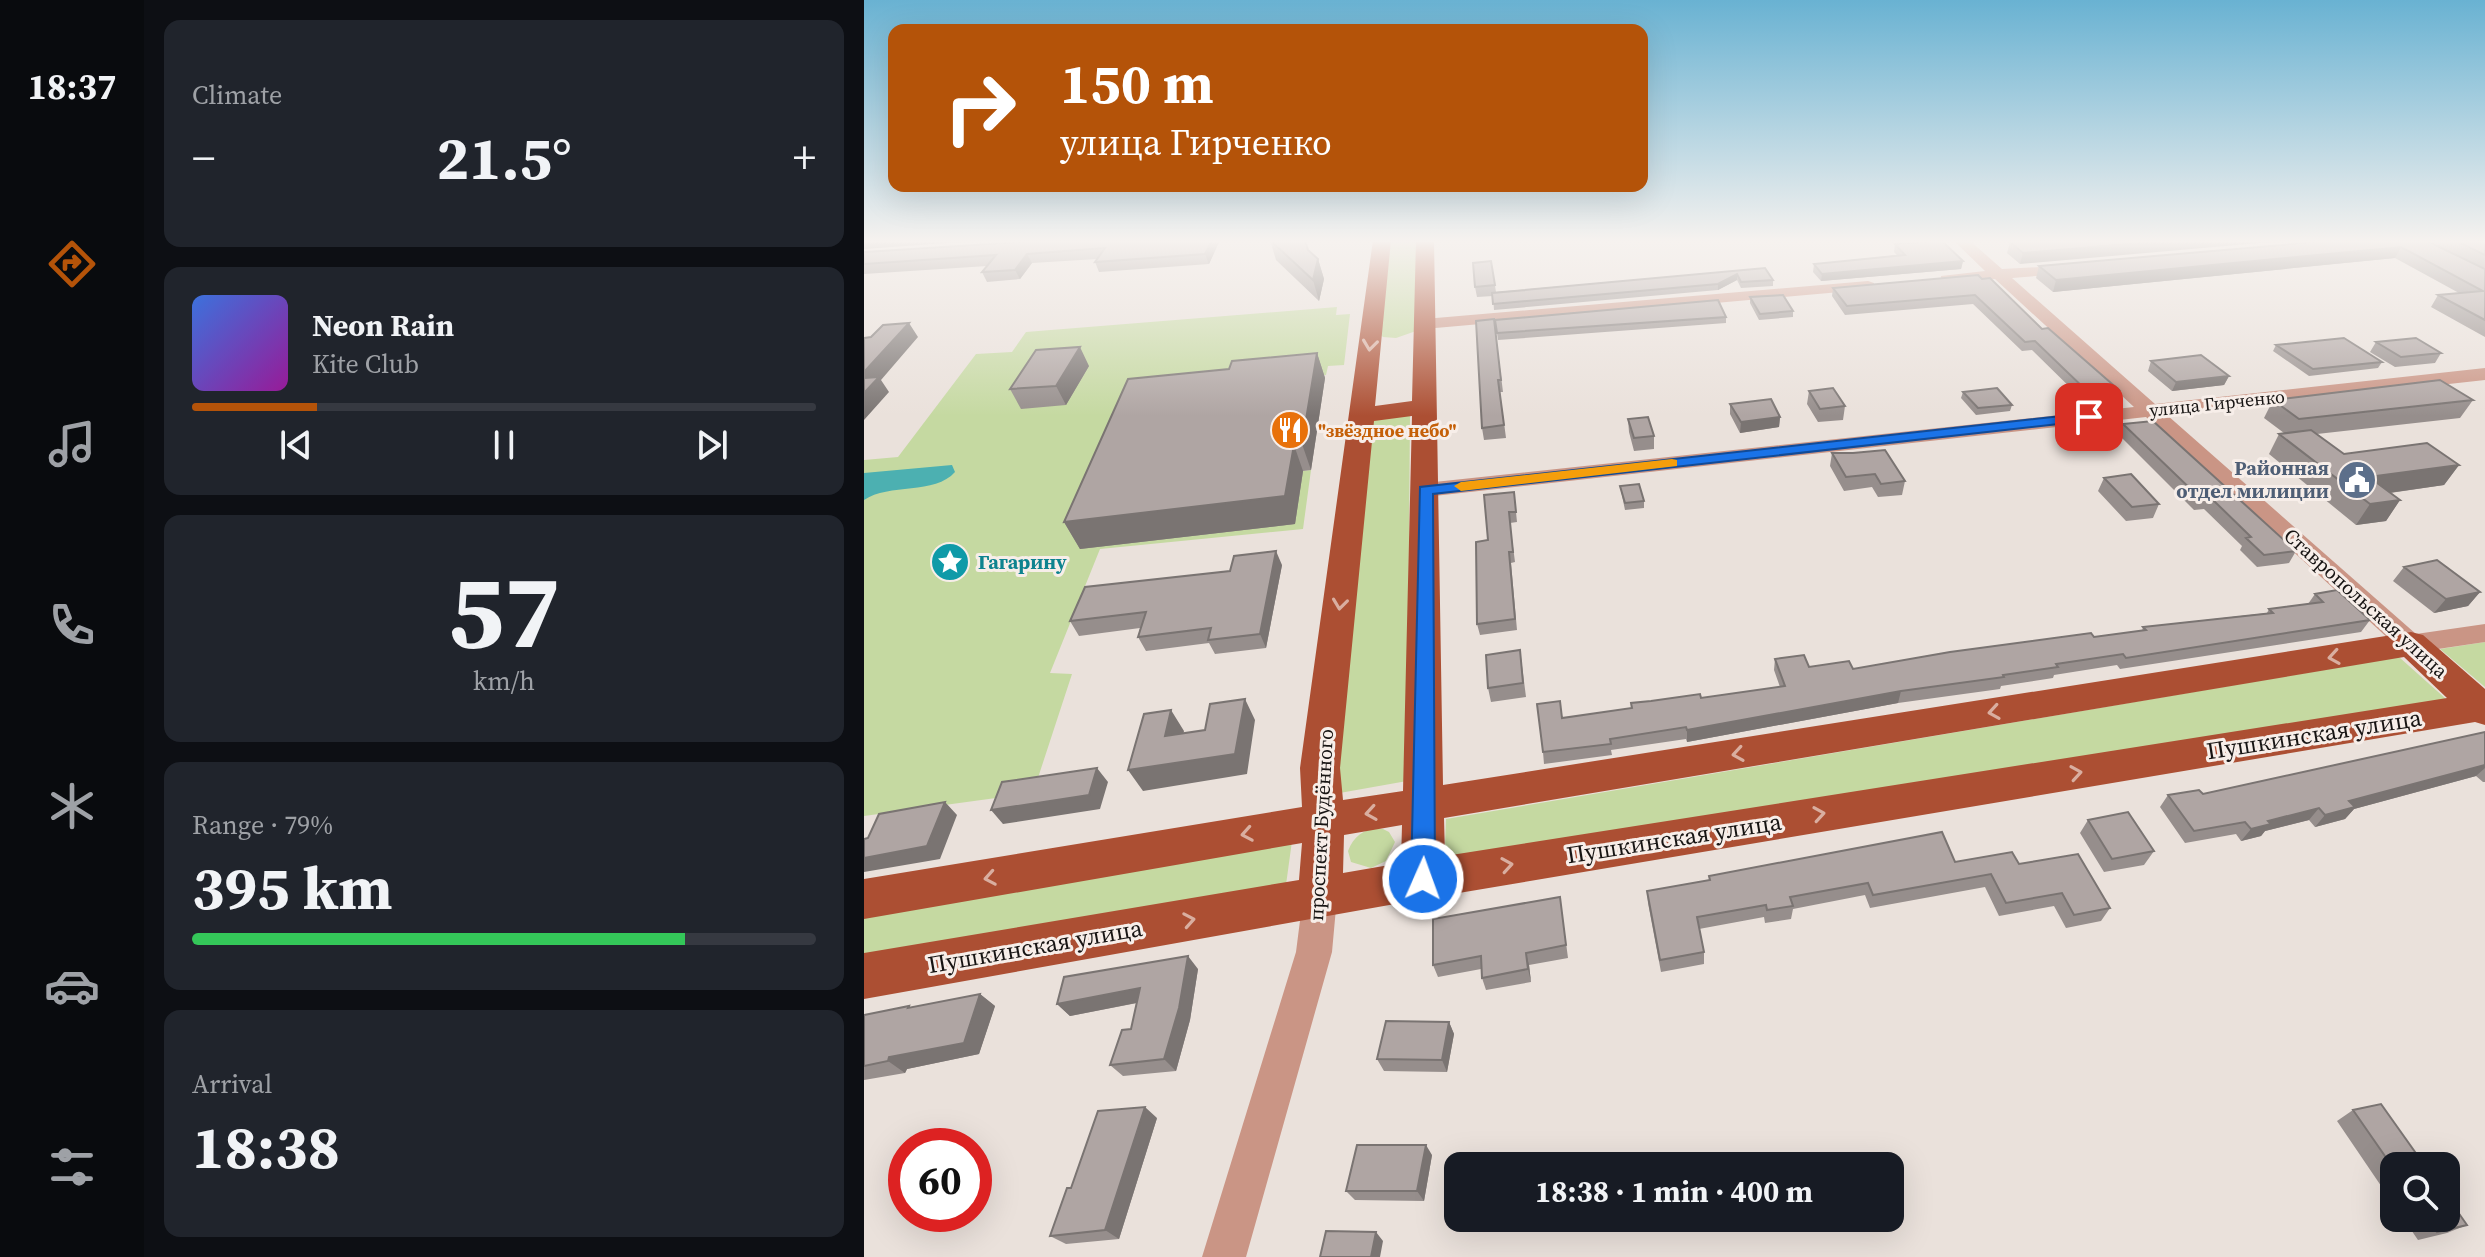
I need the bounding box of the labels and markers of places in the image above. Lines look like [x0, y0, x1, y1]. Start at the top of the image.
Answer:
pin [2055, 383, 2123, 451]
restaurant icon: "звёздное небо" [1269, 409, 1311, 451]
place label: "звёздное небо" [1318, 418, 1457, 443]
place label: Районная отдел милиции [2176, 454, 2329, 505]
public building icon: Районная отдел милиции [2336, 459, 2378, 501]
place icon: Гагарину [929, 541, 971, 583]
place label: Гагарину [978, 548, 1067, 576]

